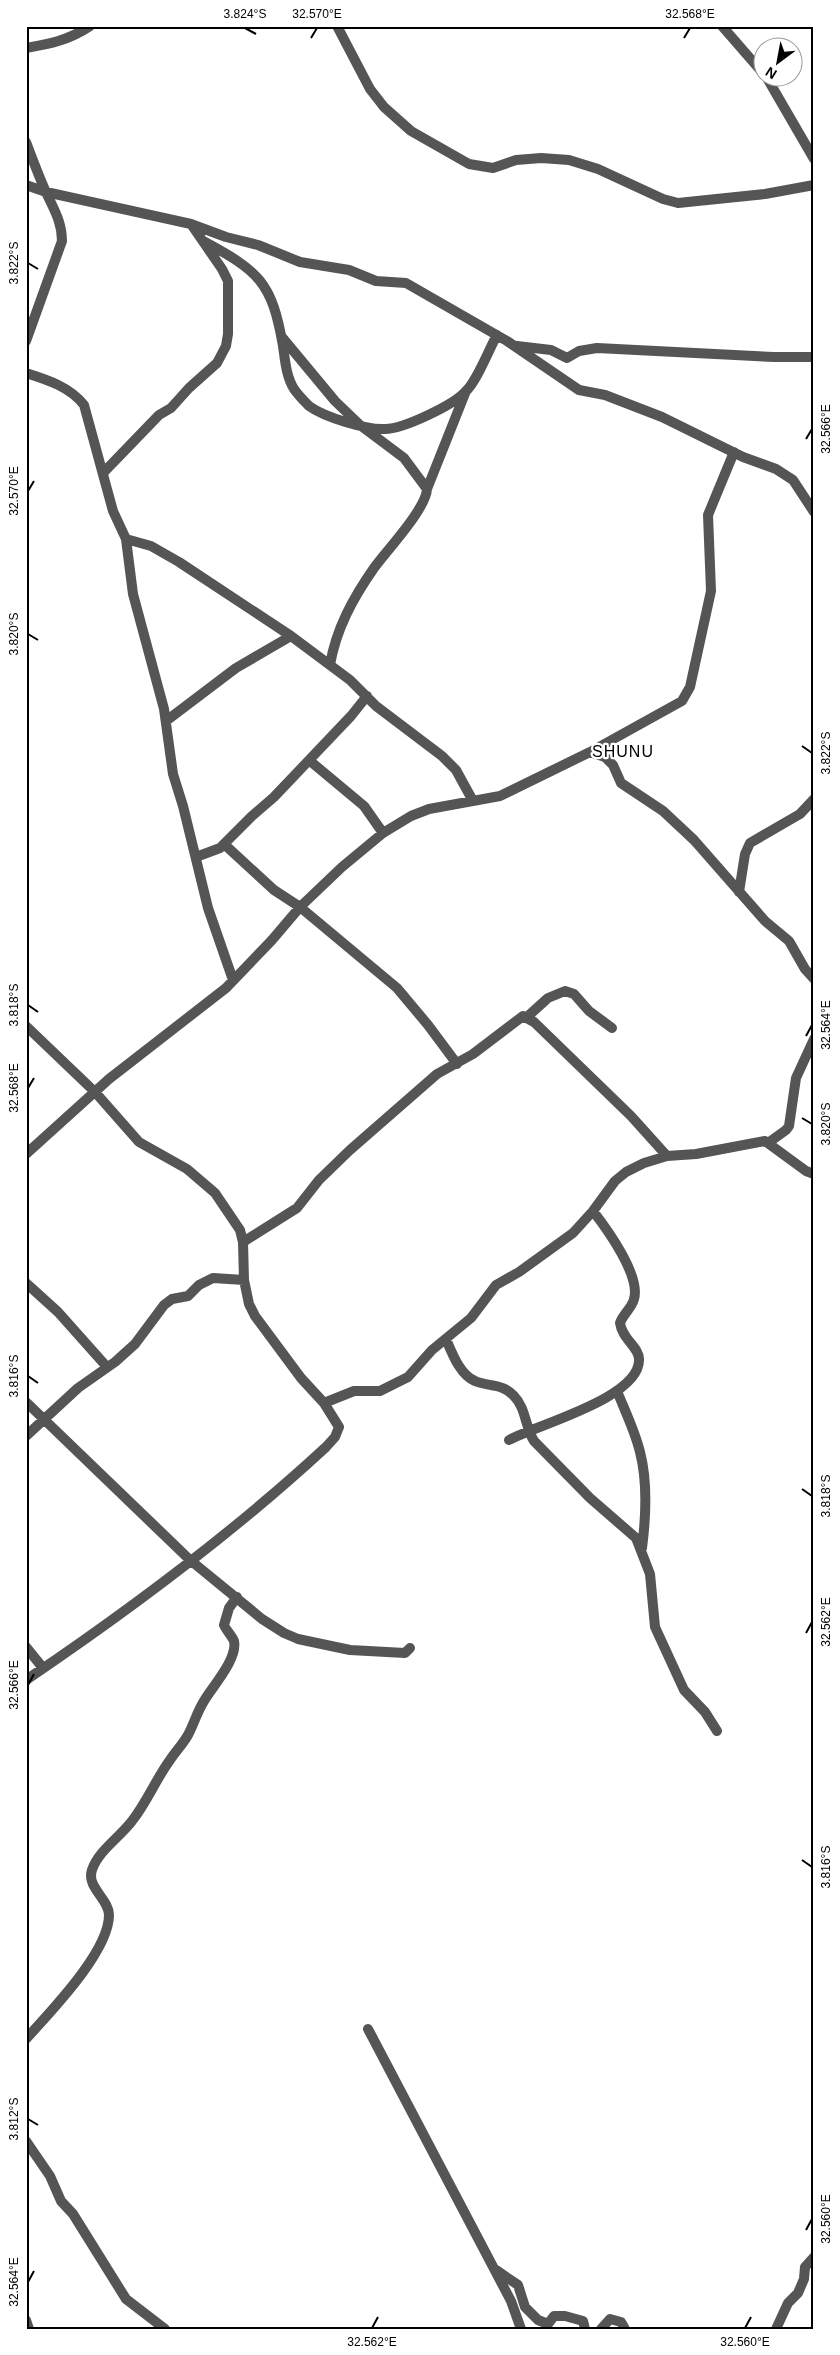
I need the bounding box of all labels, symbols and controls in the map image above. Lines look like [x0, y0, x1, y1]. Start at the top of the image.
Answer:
text: 3.824°S [224, 7, 266, 21]
text: 32.570°E [292, 7, 342, 21]
text: 32.568°E [665, 7, 715, 21]
north arrow [752, 38, 802, 88]
text: N [763, 64, 780, 82]
text: 3.822°S [7, 242, 21, 284]
text: 32.566°E [819, 404, 833, 454]
text: 32.570°E [7, 466, 21, 516]
text: 3.820°S [7, 613, 21, 655]
text: 3.822°S [819, 732, 833, 774]
district label: SHUNU [592, 743, 654, 760]
text: 3.818°S [7, 984, 21, 1026]
text: 32.564°E [819, 1000, 833, 1050]
text: 32.568°E [7, 1063, 21, 1113]
text: 3.820°S [819, 1103, 833, 1145]
text: 3.816°S [7, 1355, 21, 1397]
text: 3.818°S [819, 1475, 833, 1517]
text: 32.562°E [819, 1597, 833, 1647]
text: 32.566°E [7, 1660, 21, 1710]
text: 3.816°S [819, 1846, 833, 1888]
text: 3.812°S [7, 2098, 21, 2140]
text: 32.560°E [819, 2194, 833, 2244]
text: 32.564°E [7, 2257, 21, 2307]
text: 32.562°E [347, 2335, 397, 2349]
text: 32.560°E [720, 2335, 770, 2349]

